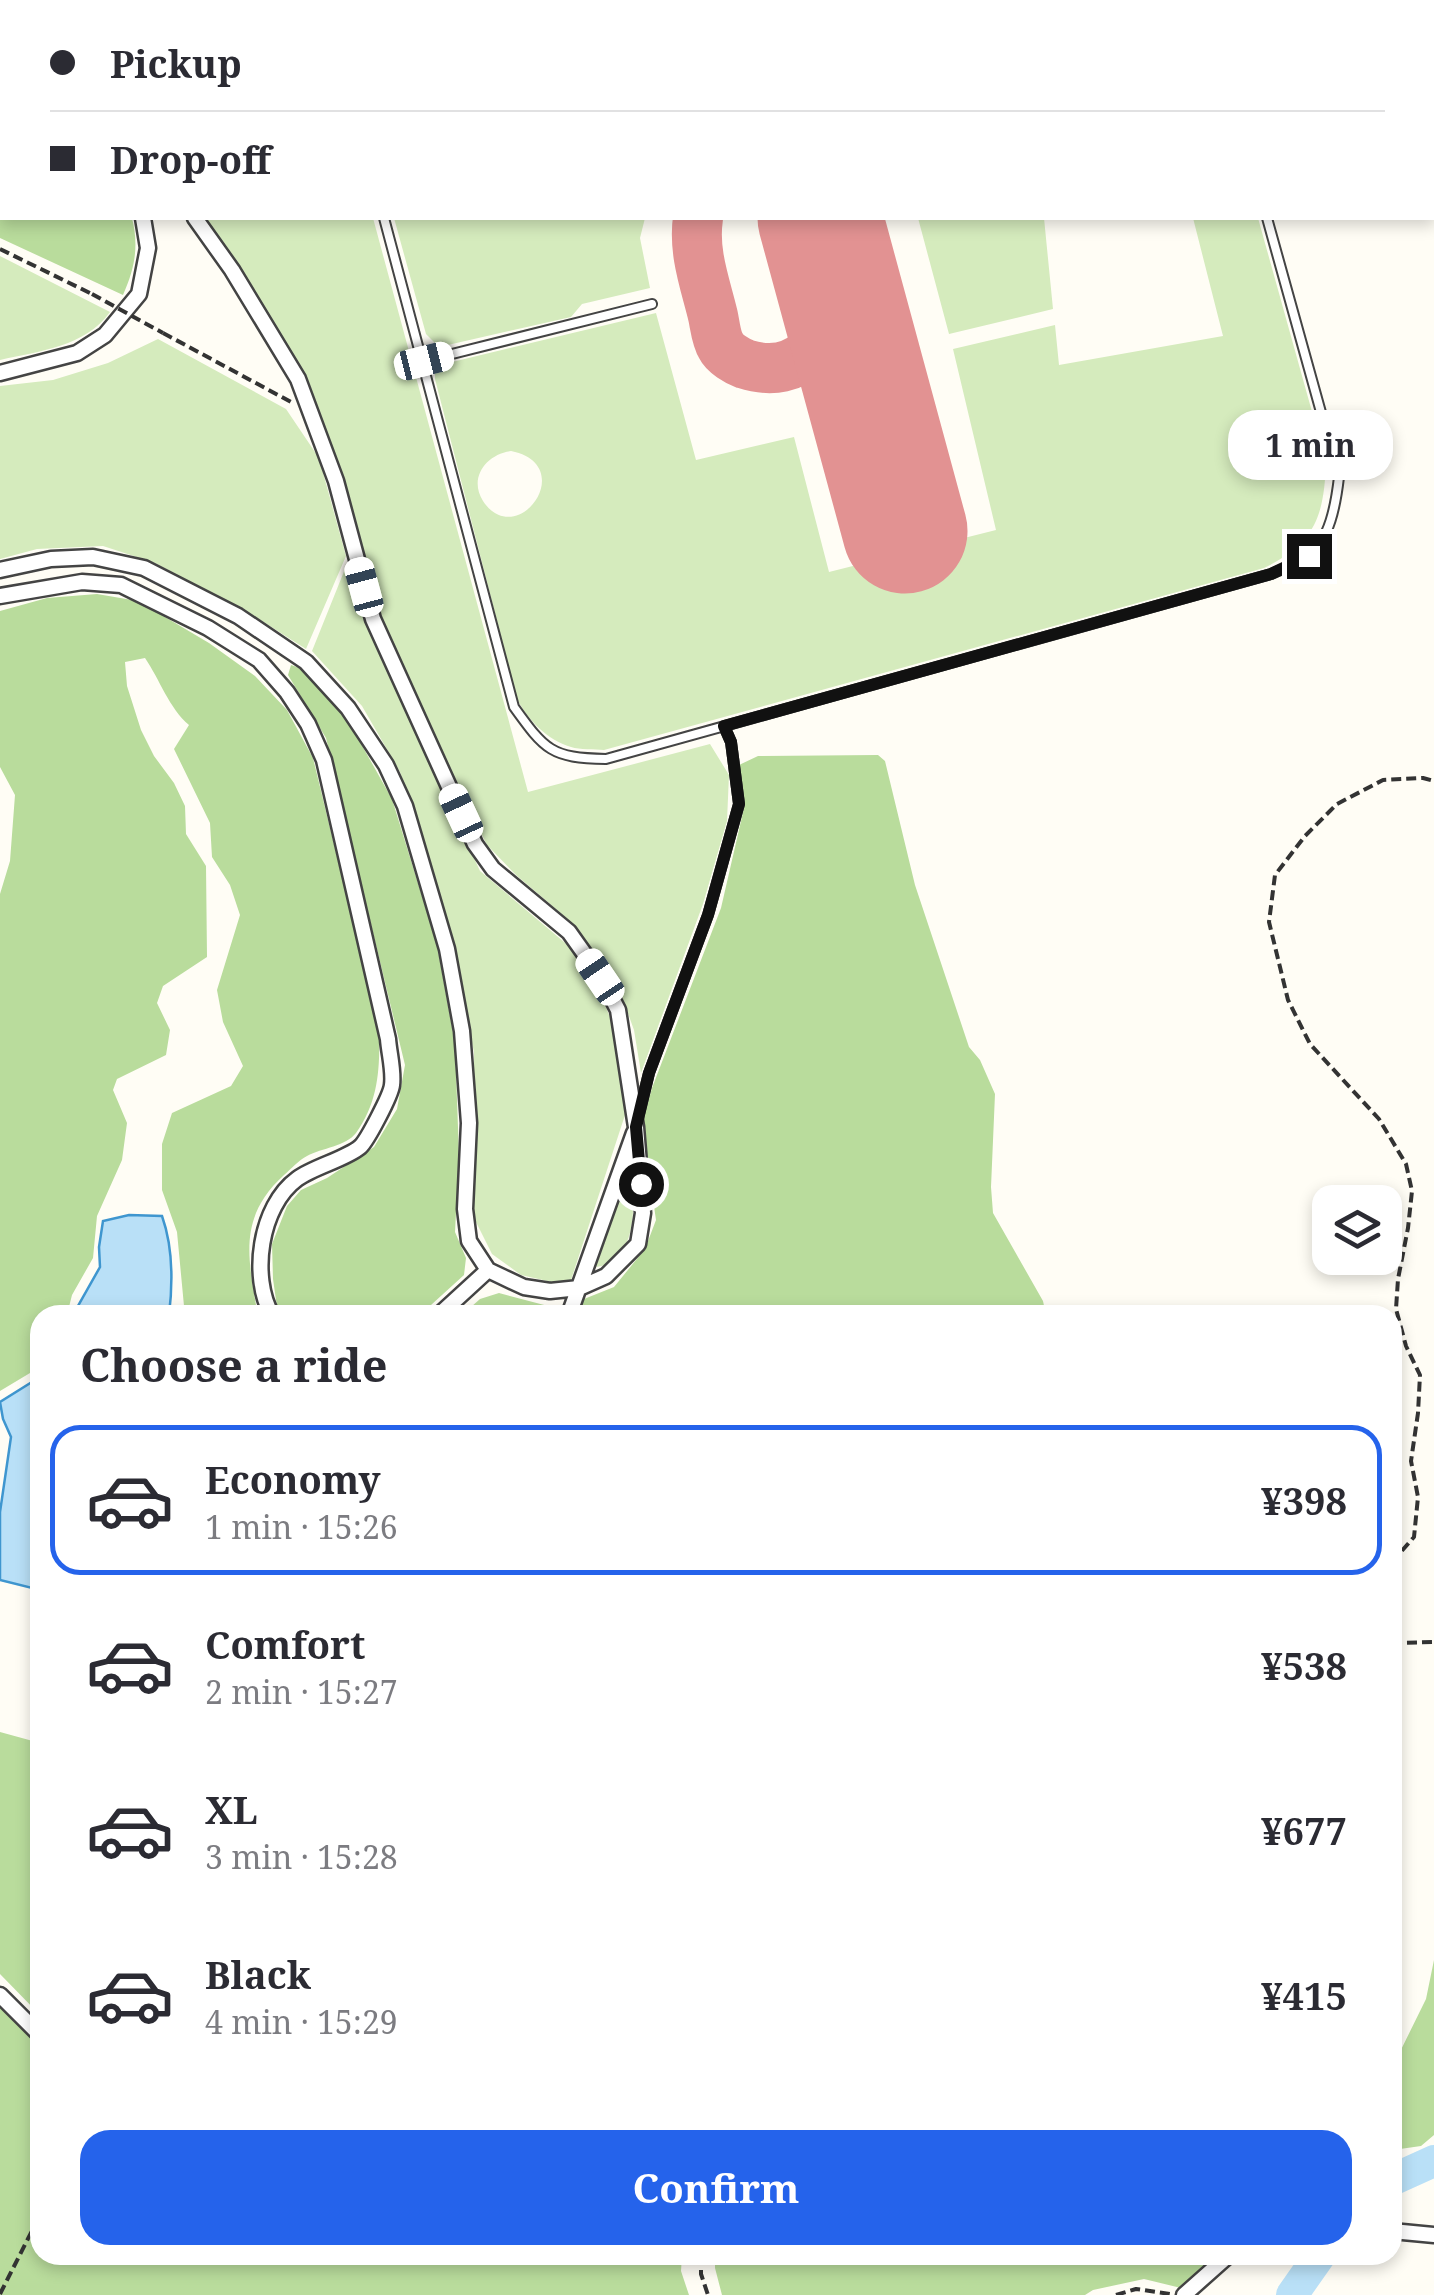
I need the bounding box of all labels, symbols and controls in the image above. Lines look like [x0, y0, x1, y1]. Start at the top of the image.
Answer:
text: Pickup [110, 37, 242, 89]
text: Drop-off [110, 133, 271, 185]
car [391, 339, 457, 383]
callout: 1 min [1226, 411, 1392, 481]
text: 1 min [1265, 423, 1356, 466]
route end [1287, 534, 1332, 579]
car [342, 554, 386, 620]
car [435, 779, 487, 847]
car [571, 944, 629, 1010]
route start [619, 1162, 664, 1207]
map controls [1312, 1185, 1402, 1275]
button: layers [1312, 1185, 1402, 1275]
text: Choose a ride [80, 1334, 388, 1395]
text: Economy [205, 1453, 381, 1505]
icon: car [85, 1455, 175, 1545]
text: ¥398 [1261, 1474, 1347, 1526]
text: 1 min · 15:26 [205, 1505, 398, 1548]
text: Comfort [205, 1618, 365, 1670]
icon: car [85, 1620, 175, 1710]
text: ¥538 [1261, 1639, 1347, 1691]
text: 2 min · 15:27 [205, 1670, 398, 1713]
text: XL [205, 1783, 258, 1835]
icon: car [85, 1785, 175, 1875]
text: ¥677 [1261, 1804, 1347, 1856]
text: 3 min · 15:28 [205, 1835, 398, 1878]
text: Black [205, 1948, 311, 2000]
icon: car [85, 1950, 175, 2040]
text: ¥415 [1261, 1969, 1347, 2021]
text: 4 min · 15:29 [205, 2000, 398, 2043]
button: Confirm [80, 2130, 1352, 2245]

